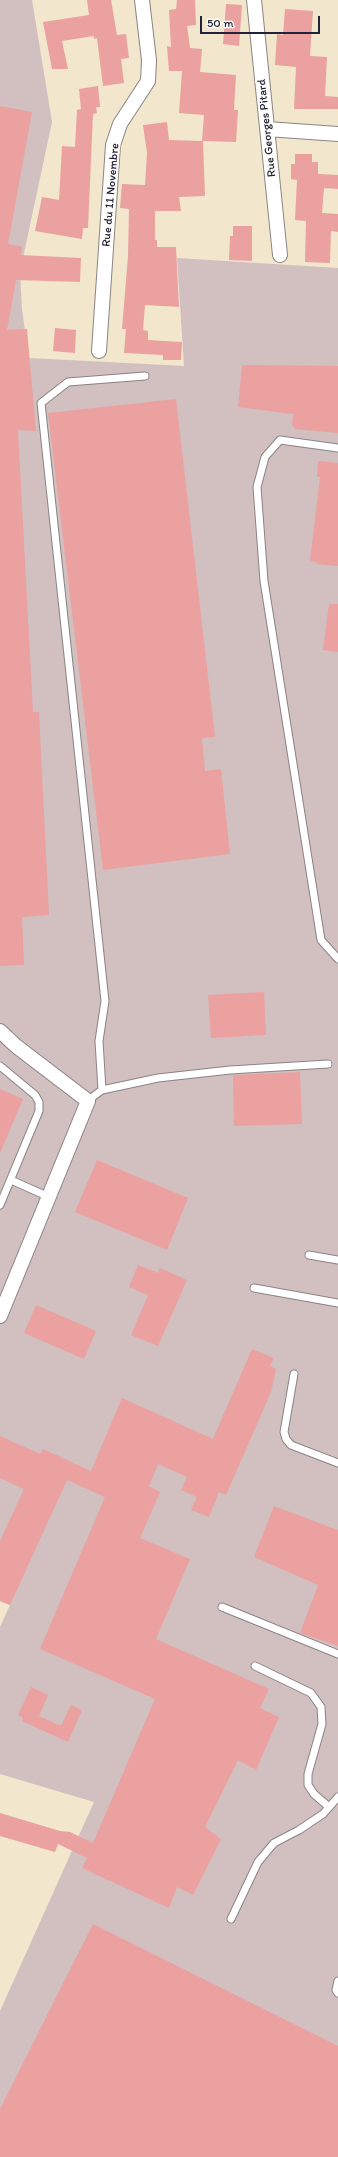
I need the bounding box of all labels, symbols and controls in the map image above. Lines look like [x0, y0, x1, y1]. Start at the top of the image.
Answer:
scale bar [202, 8, 322, 34]
text: 50 m [207, 16, 233, 30]
street label: Rue Georges Pitard [255, 78, 279, 178]
street label: Rue du 11 Novembre [99, 143, 123, 247]

